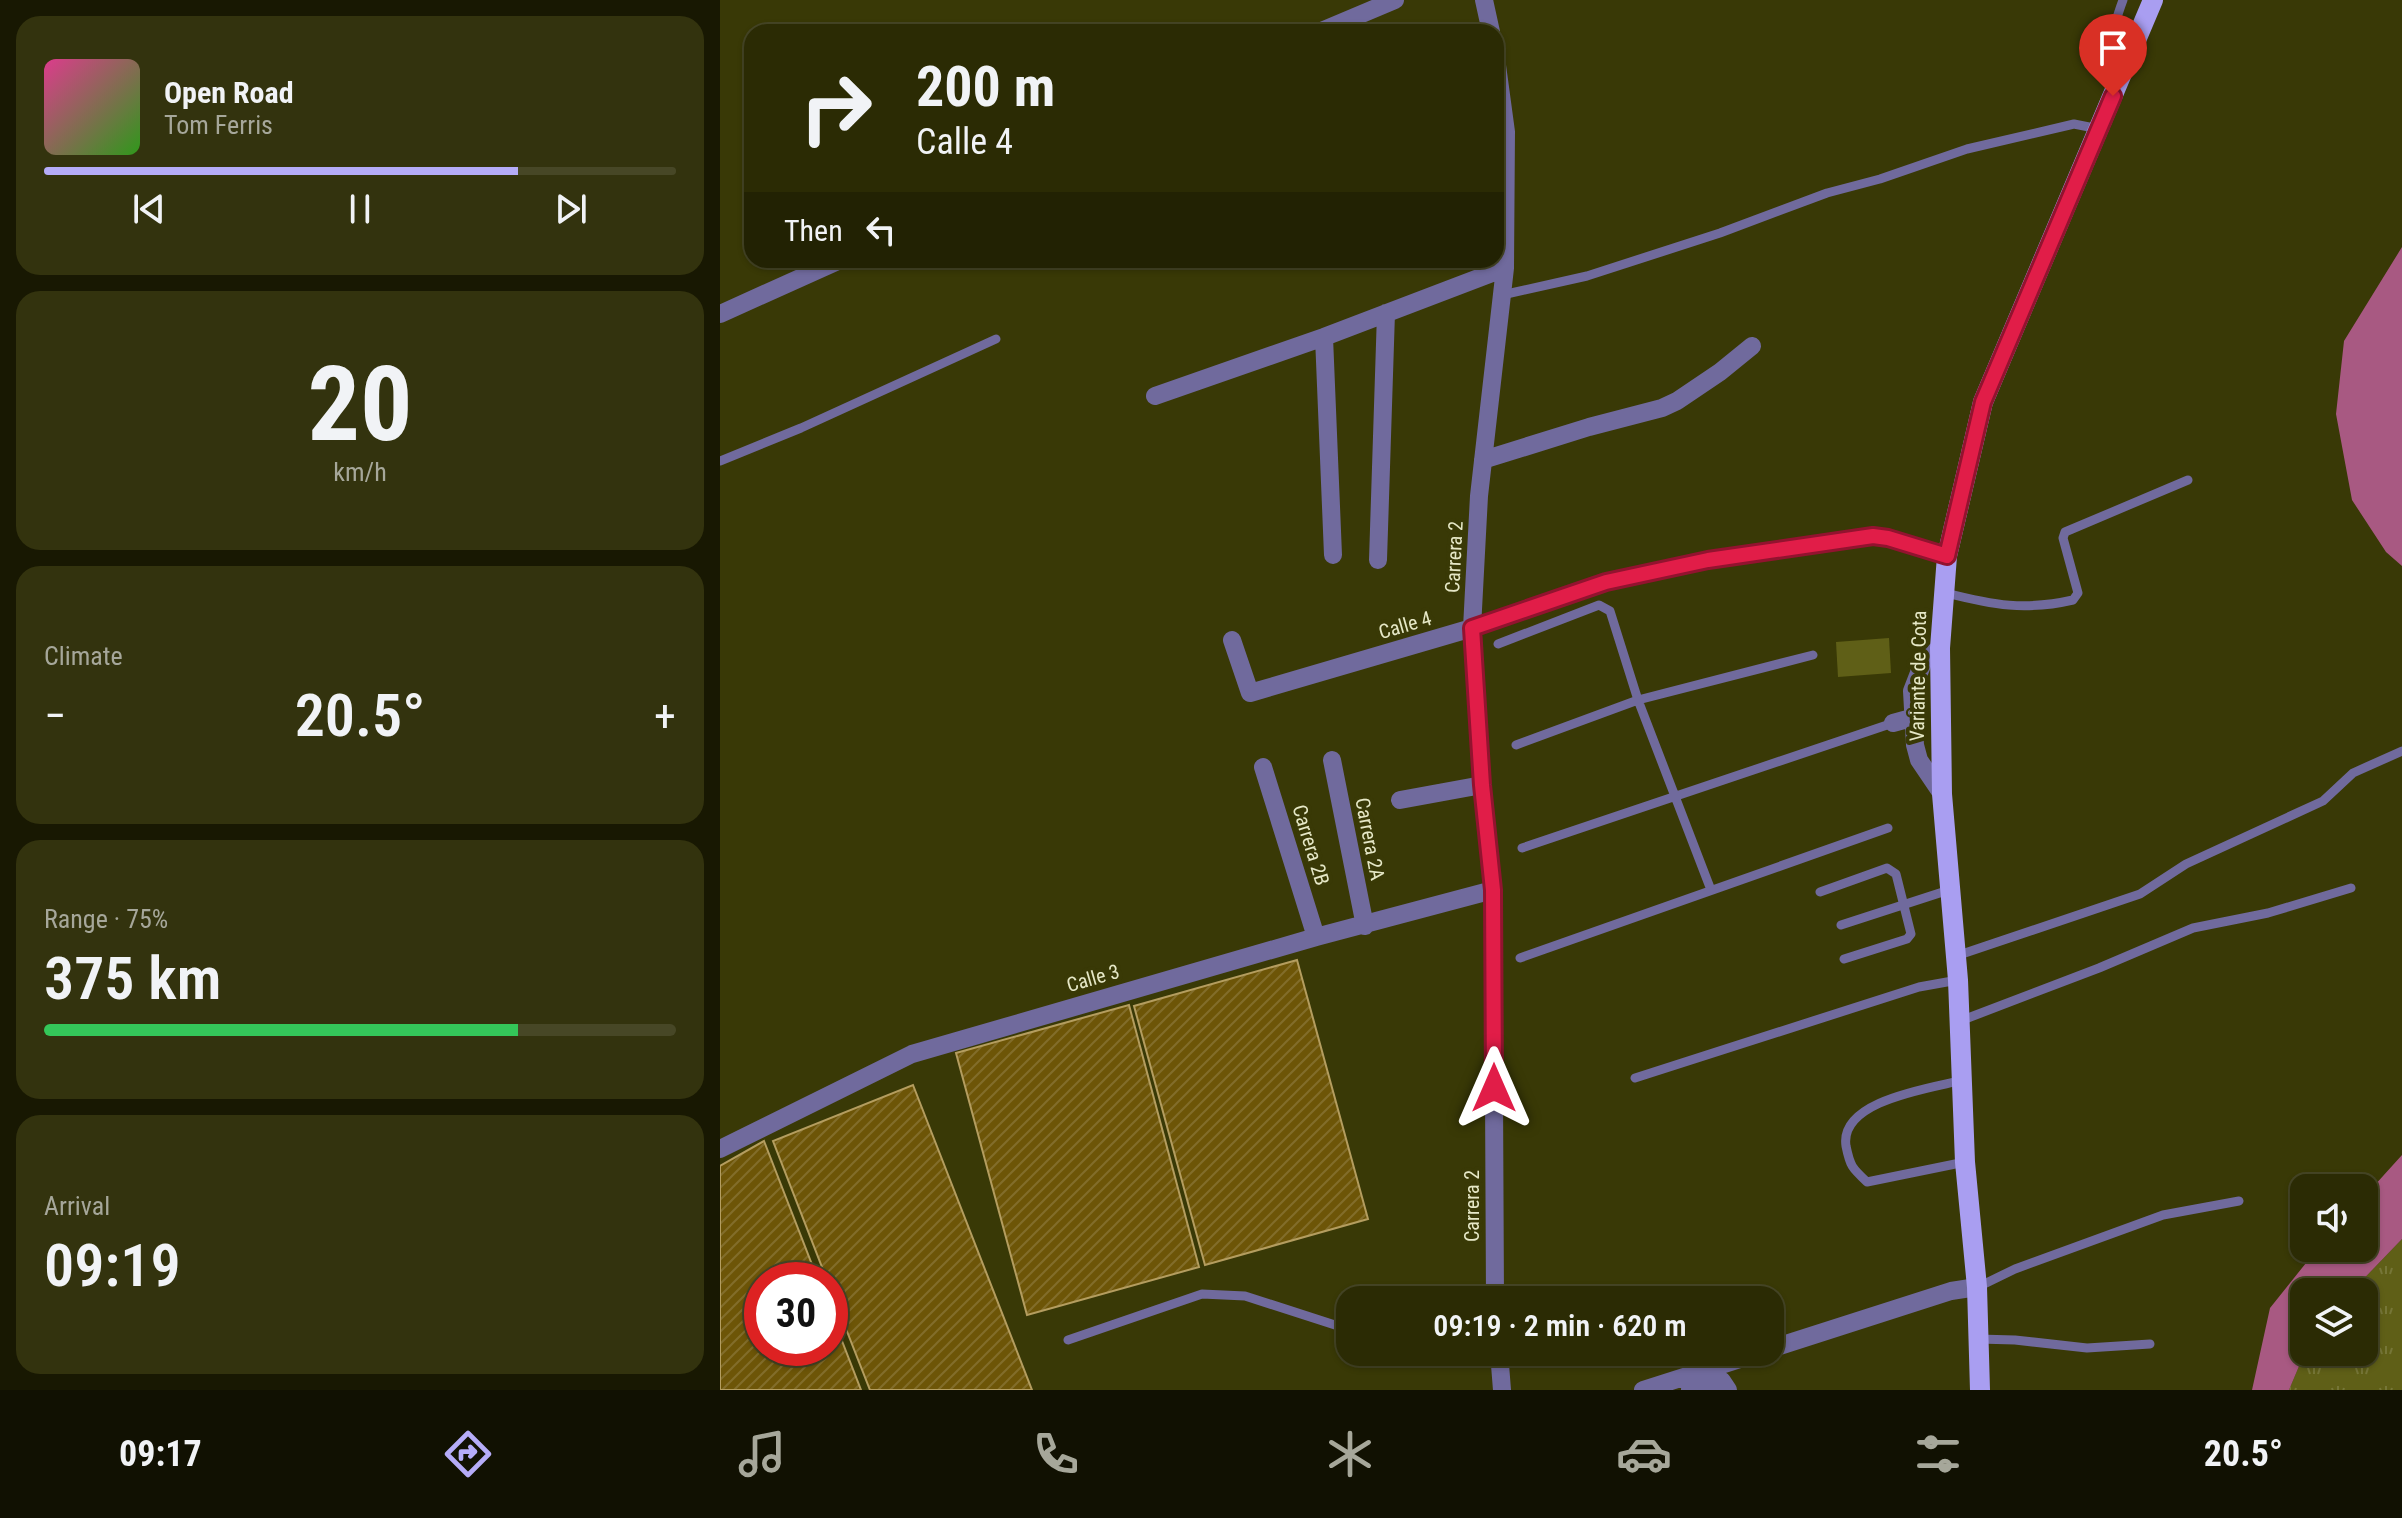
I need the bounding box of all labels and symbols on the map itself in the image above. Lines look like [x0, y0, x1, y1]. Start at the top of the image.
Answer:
pin [2079, 14.0, 2147, 96]
street label: Carrera 2 [1440, 520, 1468, 594]
street label: Calle 4 [1376, 606, 1434, 644]
street label: Variante de Cota [1905, 610, 1931, 742]
street label: Carrera 2A [1350, 796, 1390, 883]
street label: Carrera 2B [1287, 802, 1335, 888]
street label: Calle 3 [1064, 959, 1122, 997]
position arrow [1452, 1046, 1536, 1130]
street label: Carrera 2 [1460, 1170, 1484, 1242]
speed limit sign: 30 [744, 1262, 848, 1366]

